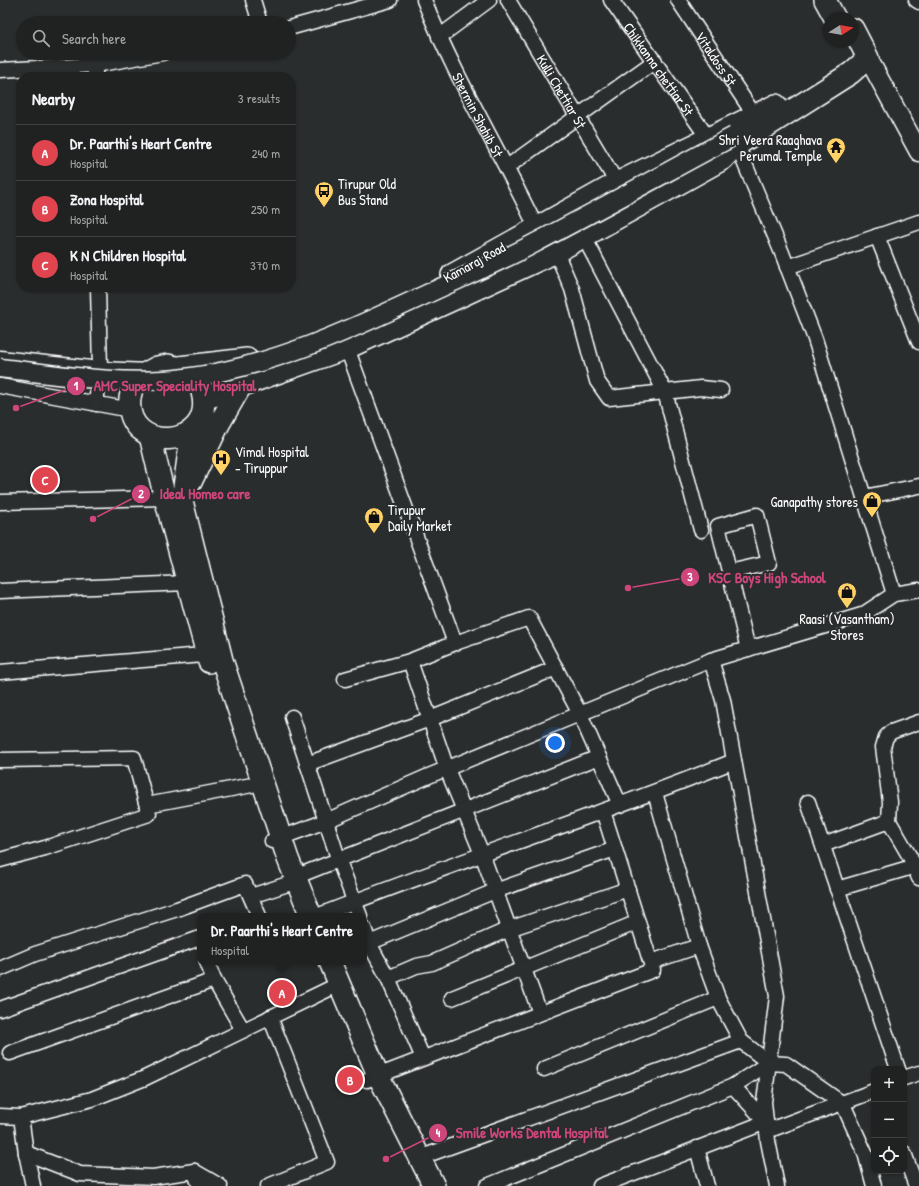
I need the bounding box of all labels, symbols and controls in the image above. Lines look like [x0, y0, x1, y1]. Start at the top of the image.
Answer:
north arrow [823, 12, 859, 48]
search box [16, 16, 296, 60]
street label: Chikkanna chettiar St [620, 18, 699, 119]
icon: search [30, 27, 52, 49]
street label: Vitaldoss St [692, 27, 742, 89]
text: Search here [62, 28, 126, 49]
street label: Kulli Chettiar St [533, 51, 592, 132]
street label: Shermin Shahib St [449, 69, 508, 160]
text: Nearby [32, 87, 75, 110]
text: 3 results [238, 89, 280, 107]
place label: Shri Veera Raaghava Perumal Temple [719, 130, 823, 166]
text: Dr. Paarthi's Heart Centre [70, 133, 212, 154]
temple icon: Shri Veera Raaghava Perumal Temple [825, 136, 847, 164]
text: A [42, 144, 48, 162]
text: 240 m [251, 144, 280, 162]
text: Hospital [70, 154, 108, 172]
place label: Tirupur Old Bus Stand [338, 174, 396, 209]
bus stop icon: Tirupur Old Bus Stand [313, 180, 335, 208]
text: Zona Hospital [70, 189, 143, 210]
text: B [42, 200, 48, 218]
text: 250 m [251, 200, 280, 218]
text: Hospital [70, 210, 108, 228]
street label: Kamaraj Road [440, 237, 509, 288]
text: K N Children Hospital [70, 245, 186, 266]
text: C [41, 256, 49, 274]
text: 370 m [250, 256, 280, 274]
text: Hospital [70, 266, 108, 284]
callout: AMC Super Speciality Hospital [66, 373, 264, 400]
text: AMC Super Speciality Hospital [94, 375, 257, 397]
text: 1 [74, 377, 79, 394]
place label: Vimal Hospital - Tiruppur [235, 442, 309, 478]
hospital icon: Vimal Hospital - Tiruppur [210, 448, 232, 476]
pin: C [32, 465, 58, 495]
callout: Ideal Homeo care [131, 480, 258, 507]
text: Ideal Homeo care [160, 483, 250, 504]
text: 2 [138, 485, 144, 502]
shop icon: Ganapathy stores [861, 490, 883, 518]
place label: Ganapathy stores [770, 492, 858, 512]
place label: Tirupur Daily Market [388, 500, 452, 536]
shop icon: Tirupur Daily Market [363, 506, 385, 534]
callout: KSC Boys High School [680, 564, 834, 591]
text: KSC Boys High School [708, 567, 827, 589]
text: 3 [687, 568, 693, 585]
shop icon: Raasi (Vasantham) Stores [836, 581, 858, 609]
place label: Raasi (Vasantham) Stores [799, 609, 895, 644]
your location [545, 733, 565, 753]
popup [197, 913, 367, 965]
text: Dr. Paarthi's Heart Centre [211, 920, 353, 941]
text: Hospital [211, 941, 249, 959]
pin: A [269, 978, 295, 1008]
pin: B [337, 1065, 363, 1095]
map controls [871, 1066, 907, 1174]
button: + [871, 1066, 907, 1102]
button: − [871, 1102, 907, 1138]
callout: Smile Works Dental Hospital [428, 1119, 616, 1146]
text: Smile Works Dental Hospital [456, 1122, 609, 1144]
text: 4 [436, 1124, 441, 1141]
button: locate [871, 1138, 907, 1174]

